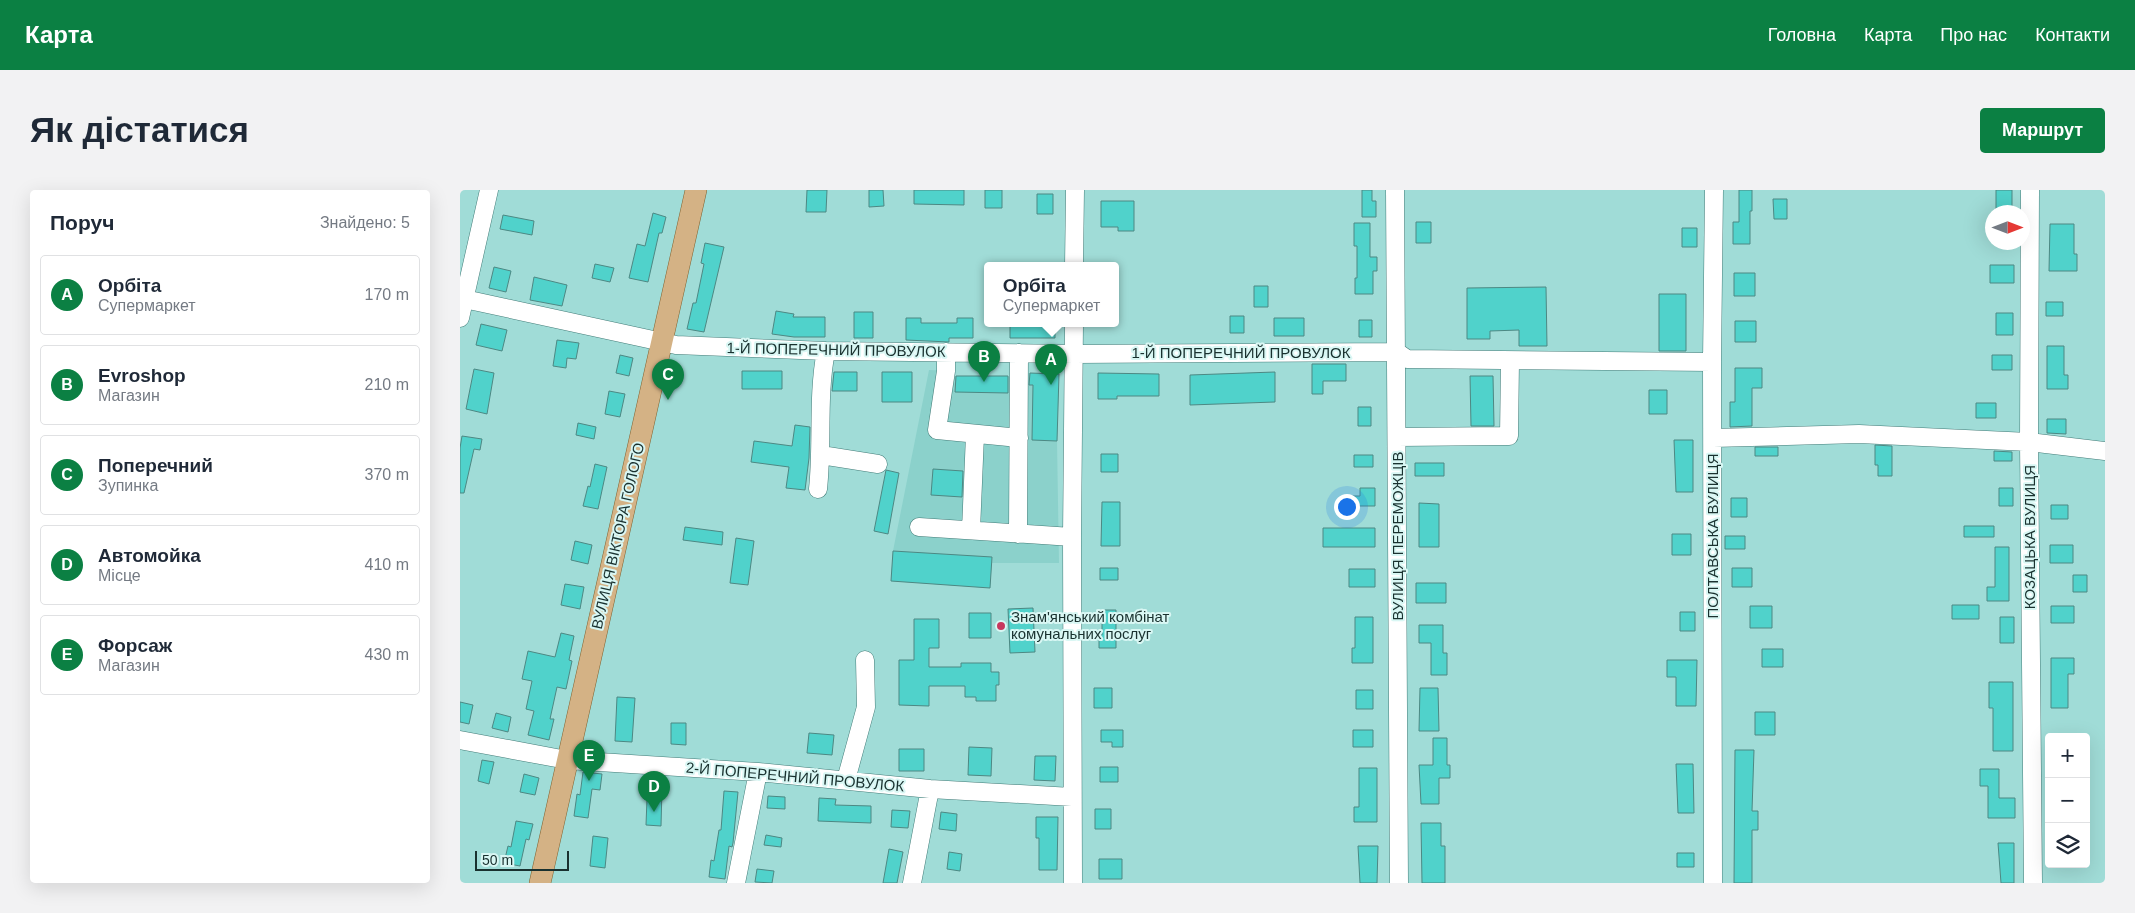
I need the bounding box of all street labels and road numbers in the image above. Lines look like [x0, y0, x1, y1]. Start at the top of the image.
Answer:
street label: 1-Й ПОПЕРЕЧНИЙ ПРОВУЛОК [726, 339, 946, 360]
street label: 1-Й ПОПЕРЕЧНИЙ ПРОВУЛОК [1131, 344, 1351, 361]
street label: ВУЛИЦЯ ВІКТОРА ГОЛОГО [588, 441, 647, 631]
street label: ВУЛИЦЯ ПЕРЕМОЖЦІВ [1389, 451, 1406, 621]
street label: ПОЛТАВСЬКА ВУЛИЦЯ [1704, 454, 1721, 618]
street label: КОЗАЦЬКА ВУЛИЦЯ [2021, 465, 2038, 609]
street label: 2-Й ПОПЕРЕЧНИЙ ПРОВУЛОК [685, 758, 905, 795]

